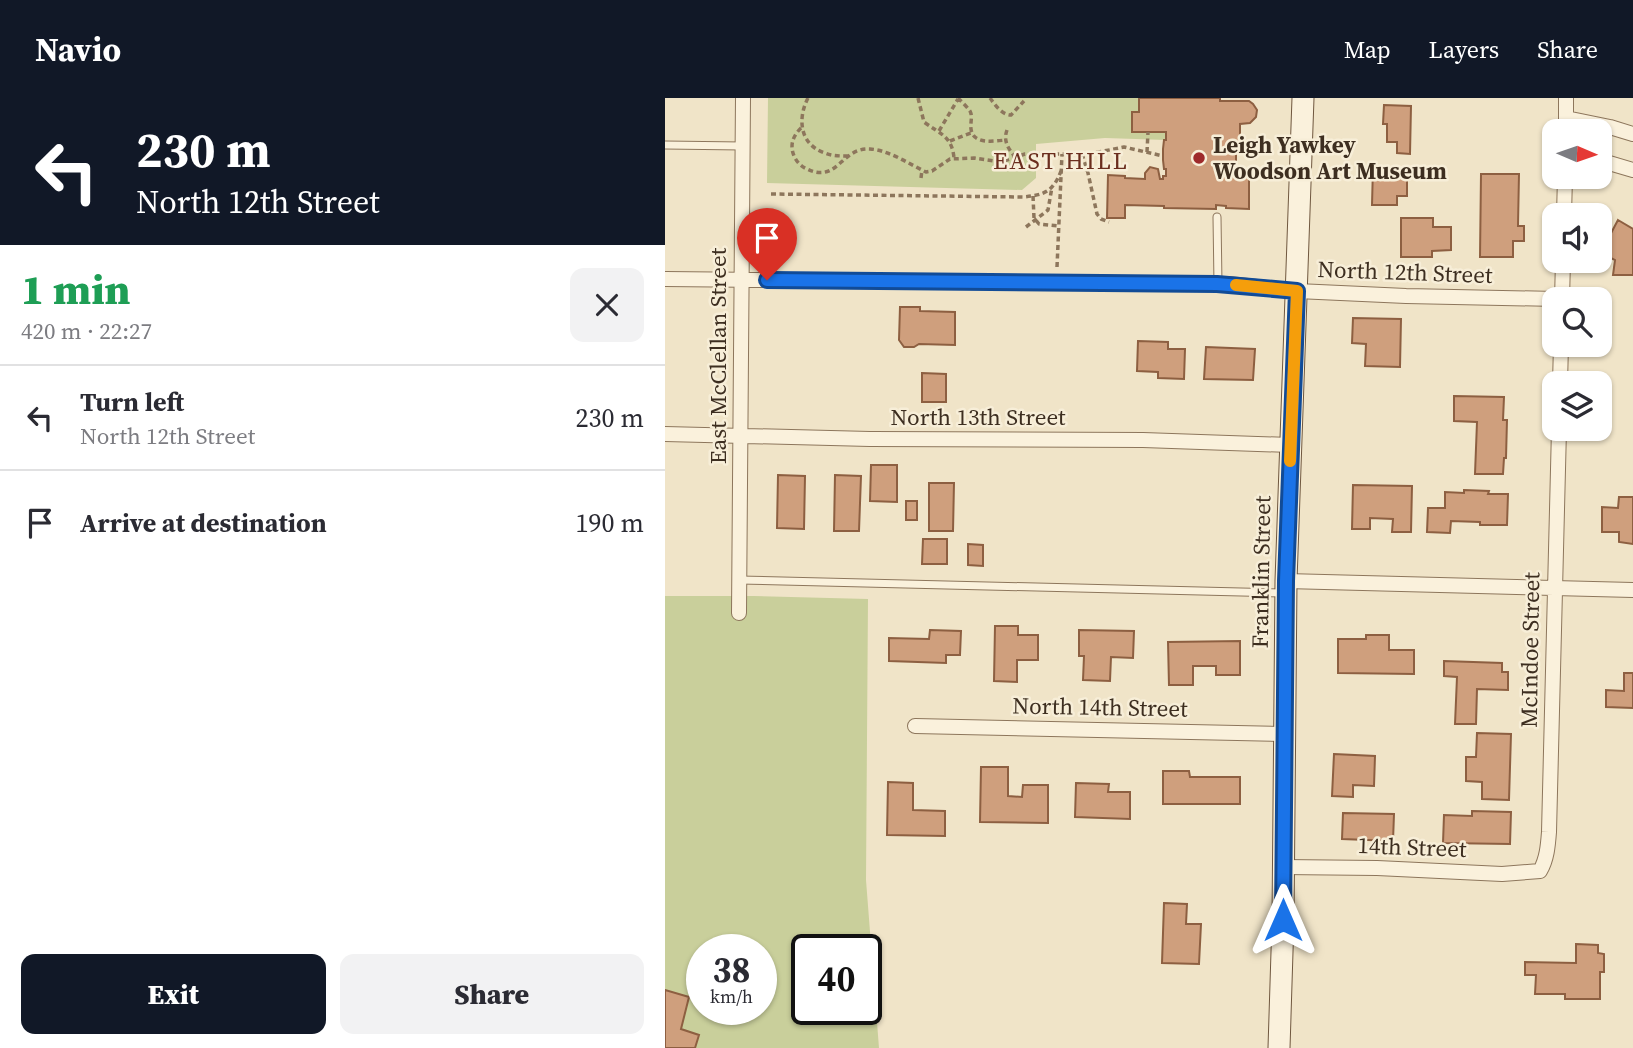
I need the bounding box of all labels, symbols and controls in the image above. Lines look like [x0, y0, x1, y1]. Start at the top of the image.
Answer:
text: Navio [35, 27, 121, 72]
text: Map [1344, 33, 1391, 66]
text: Layers [1429, 33, 1499, 66]
text: Share [1537, 33, 1598, 66]
text: 230 m [136, 116, 271, 183]
north arrow [1542, 119, 1612, 189]
map controls [1542, 119, 1612, 441]
icon: left [21, 126, 112, 217]
place label: Leigh Yawkey Woodson Art Museum [1213, 129, 1447, 187]
district label: EAST HILL [993, 144, 1129, 177]
marker: Leigh Yawkey Woodson Art Museum [1191, 150, 1207, 166]
text: North 12th Street [136, 180, 380, 224]
button: sound [1542, 203, 1612, 273]
pin [737, 208, 797, 280]
icon: arrive [748, 219, 786, 257]
street label: East McClellan Street [702, 247, 734, 464]
street label: North 12th Street [1317, 253, 1494, 291]
text: 1 min [21, 260, 131, 318]
button: close [570, 268, 644, 342]
button: search [1542, 287, 1612, 357]
text: 420 m · 22:27 [21, 315, 152, 347]
button: layers [1542, 371, 1612, 441]
text: Turn left [80, 384, 184, 420]
icon: left [21, 399, 59, 437]
text: 230 m [576, 400, 644, 436]
street label: North 13th Street [890, 401, 1066, 433]
text: North 12th Street [80, 420, 255, 452]
street label: Franklin Street [1244, 495, 1278, 649]
icon: arrive [21, 504, 59, 542]
text: Arrive at destination [80, 505, 327, 541]
text: 190 m [576, 505, 644, 541]
street label: McIndoe Street [1513, 571, 1547, 728]
street label: North 14th Street [1012, 689, 1188, 725]
street label: 14th Street [1357, 829, 1468, 865]
position arrow [1246, 883, 1320, 957]
speed limit sign: 40 [791, 934, 882, 1025]
text: 38 [713, 946, 750, 994]
button: Exit [21, 954, 326, 1034]
button: Share [340, 954, 644, 1034]
text: km/h [710, 984, 753, 1009]

